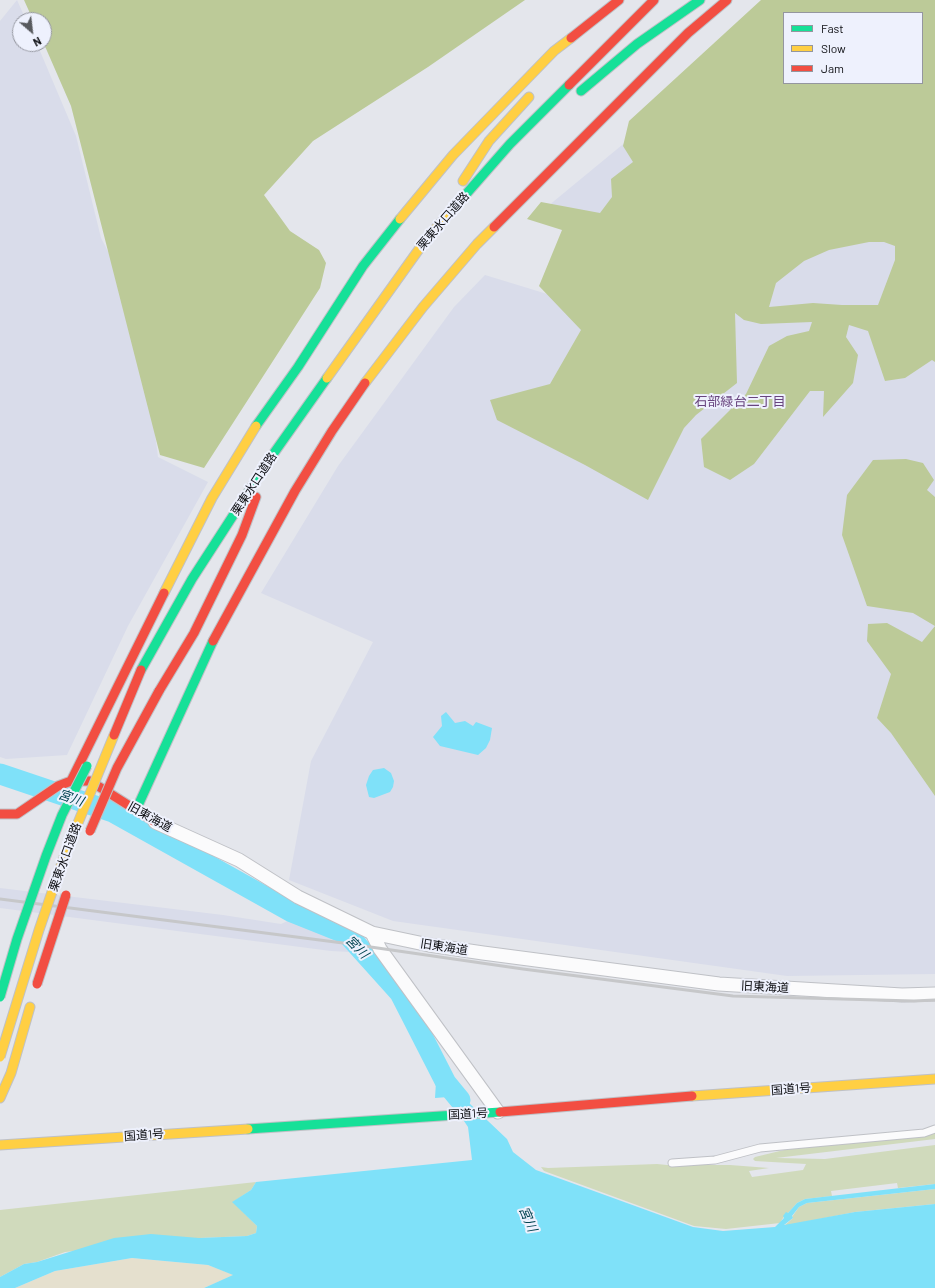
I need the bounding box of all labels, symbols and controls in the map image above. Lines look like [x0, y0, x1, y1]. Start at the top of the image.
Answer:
north arrow [12, 12, 52, 52]
legend [783, 12, 923, 84]
text: Fast [821, 21, 844, 35]
text: N [31, 35, 44, 50]
text: Slow [821, 41, 846, 55]
text: Jam [821, 61, 844, 75]
street label: 栗東水口道路 [414, 189, 472, 253]
district label: 石部緑台二丁目 [695, 394, 785, 410]
street label: 栗東水口道路 [228, 450, 280, 518]
water label: 宮川 [56, 786, 86, 810]
street label: 旧東海道 [126, 799, 174, 835]
street label: 栗東水口道路 [46, 821, 84, 893]
water label: 宮川 [342, 932, 372, 962]
street label: 旧東海道 [419, 936, 469, 958]
street label: 旧東海道 [741, 979, 789, 995]
street label: 国道1号 [770, 1080, 812, 1098]
street label: 国道1号 [448, 1106, 488, 1122]
street label: 国道1号 [123, 1126, 165, 1144]
water label: 宮川 [516, 1204, 540, 1234]

